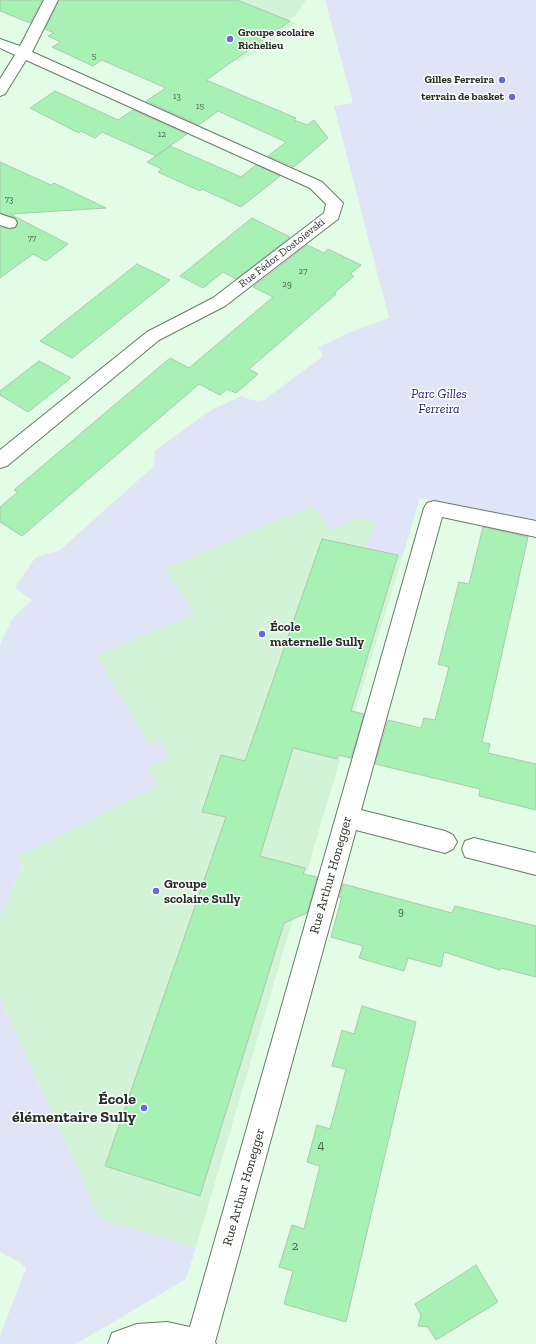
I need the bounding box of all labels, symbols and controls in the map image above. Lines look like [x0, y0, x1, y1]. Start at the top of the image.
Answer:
place label: Groupe scolaire Richelieu [238, 26, 314, 52]
marker: Groupe scolaire Richelieu [225, 34, 235, 44]
house number: 5 [92, 51, 96, 61]
place label: Gilles Ferreira [424, 73, 494, 87]
marker: Gilles Ferreira [497, 75, 507, 85]
place label: terrain de basket [421, 90, 504, 104]
house number: 13 [173, 91, 181, 101]
marker: terrain de basket [507, 92, 517, 102]
house number: 15 [196, 101, 204, 111]
house number: 12 [158, 129, 166, 139]
house number: 73 [5, 194, 13, 204]
street label: Rue Fédor Dostoievski [236, 215, 328, 291]
house number: 77 [28, 233, 36, 243]
house number: 27 [299, 266, 307, 276]
house number: 29 [282, 279, 292, 289]
park label: Parc Gilles Ferreira [411, 386, 467, 417]
place label: École maternelle Sully [270, 619, 364, 650]
marker: École maternelle Sully [257, 629, 267, 639]
street label: Rue Arthur Honegger [307, 814, 355, 936]
place label: Groupe scolaire Sully [164, 876, 240, 907]
marker: Groupe scolaire Sully [151, 886, 161, 896]
house number: 9 [398, 905, 404, 919]
place label: École élémentaire Sully [12, 1089, 136, 1127]
marker: École élémentaire Sully [139, 1103, 149, 1113]
street label: Rue Arthur Honegger [220, 1126, 268, 1248]
house number: 4 [317, 1137, 325, 1153]
house number: 2 [292, 1238, 298, 1254]

